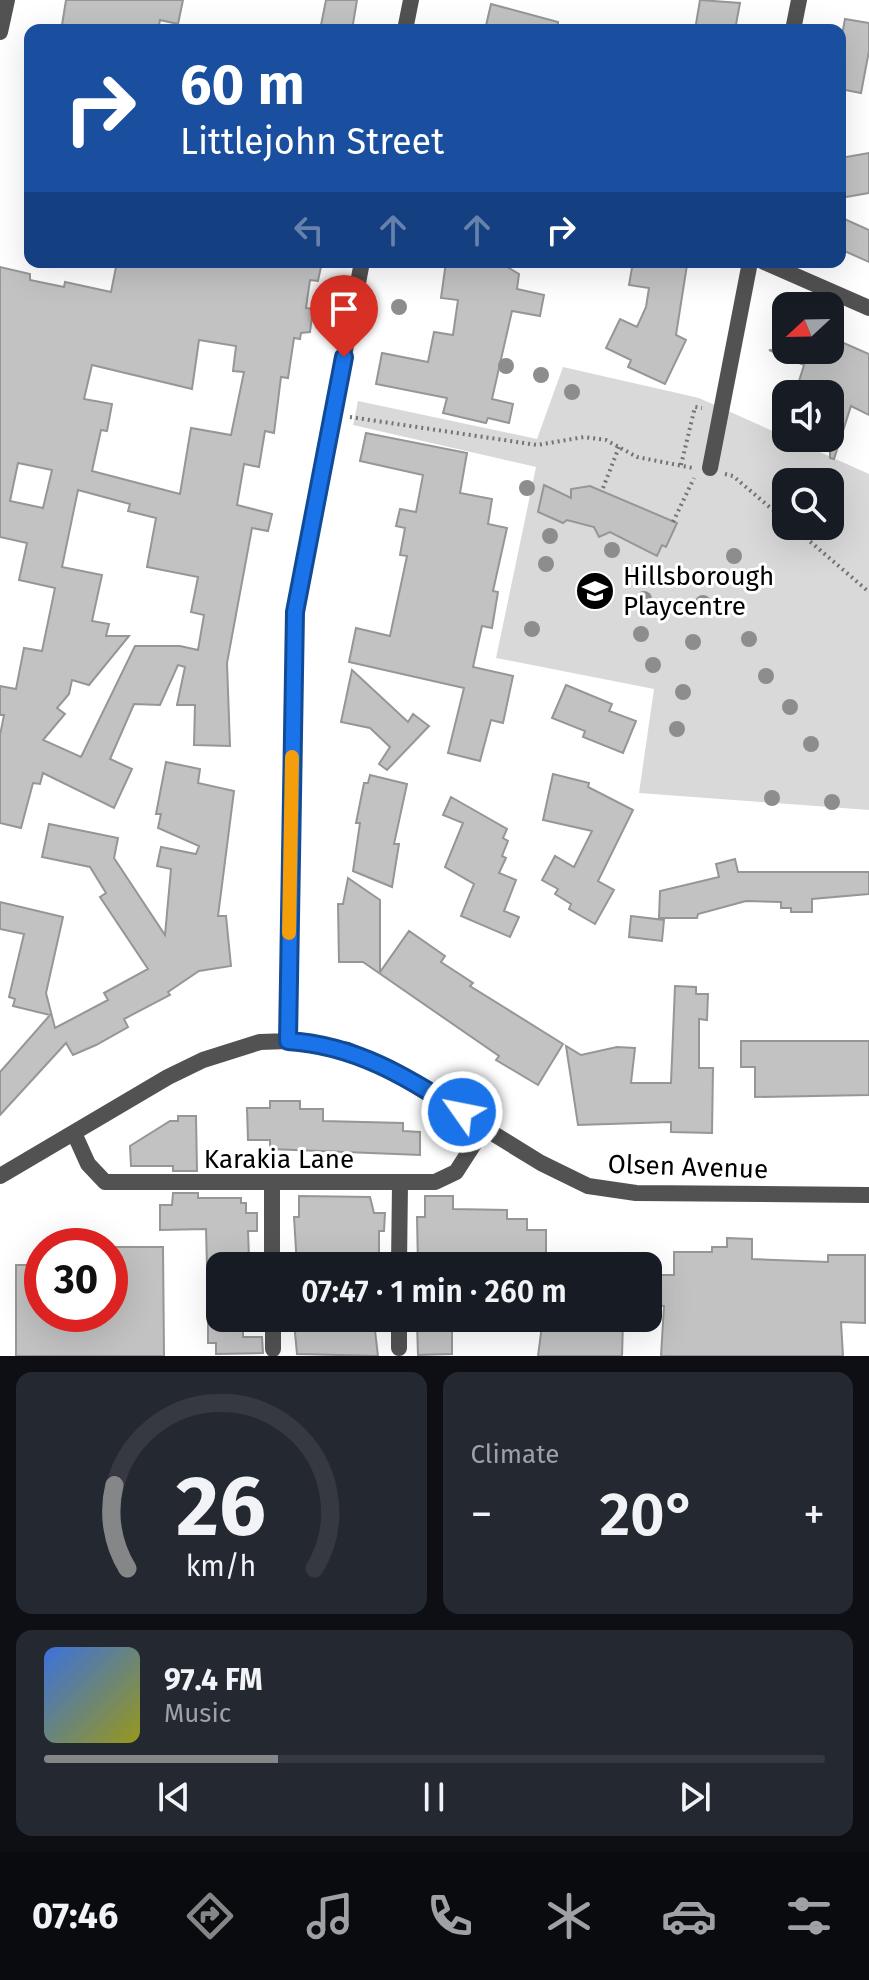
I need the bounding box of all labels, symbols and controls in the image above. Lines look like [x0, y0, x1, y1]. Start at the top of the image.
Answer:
text: 60 m [180, 52, 305, 119]
icon: right [48, 56, 152, 160]
text: Littlejohn Street [180, 120, 444, 164]
icon: left [287, 208, 331, 252]
icon: ahead [371, 208, 415, 252]
icon: ahead [455, 208, 499, 252]
icon: right [539, 208, 583, 252]
pin [310, 275, 378, 357]
icon: arrive [322, 287, 366, 331]
north arrow [772, 292, 844, 364]
map controls [772, 292, 844, 540]
button: sound [772, 380, 844, 452]
button: search [772, 468, 844, 540]
place label: Hillsborough Playcentre [623, 561, 774, 622]
school or university icon: Hillsborough Playcentre [574, 570, 616, 612]
position arrow [420, 1070, 504, 1154]
street label: Karakia Lane [204, 1144, 354, 1175]
street label: Olsen Avenue [607, 1149, 769, 1185]
speed limit sign: 30 [24, 1228, 128, 1332]
text: 07:47 · 1 min · 260 m [301, 1274, 567, 1310]
text: Climate [471, 1439, 559, 1470]
text: 26 [176, 1457, 266, 1557]
text: 20° [599, 1479, 696, 1551]
text: − [471, 1488, 493, 1541]
text: + [803, 1488, 825, 1541]
text: km/h [186, 1549, 257, 1584]
text: 97.4 FM [164, 1662, 263, 1698]
text: Music [164, 1698, 231, 1729]
icon: previous [152, 1775, 196, 1819]
icon: pause [412, 1775, 456, 1819]
icon: next [673, 1775, 717, 1819]
icon: directions [182, 1888, 238, 1944]
icon: music [302, 1888, 358, 1944]
icon: phone [422, 1888, 478, 1944]
icon: climate [541, 1888, 597, 1944]
icon: car [661, 1888, 717, 1944]
icon: filters [781, 1888, 837, 1944]
text: 07:46 [32, 1894, 118, 1938]

